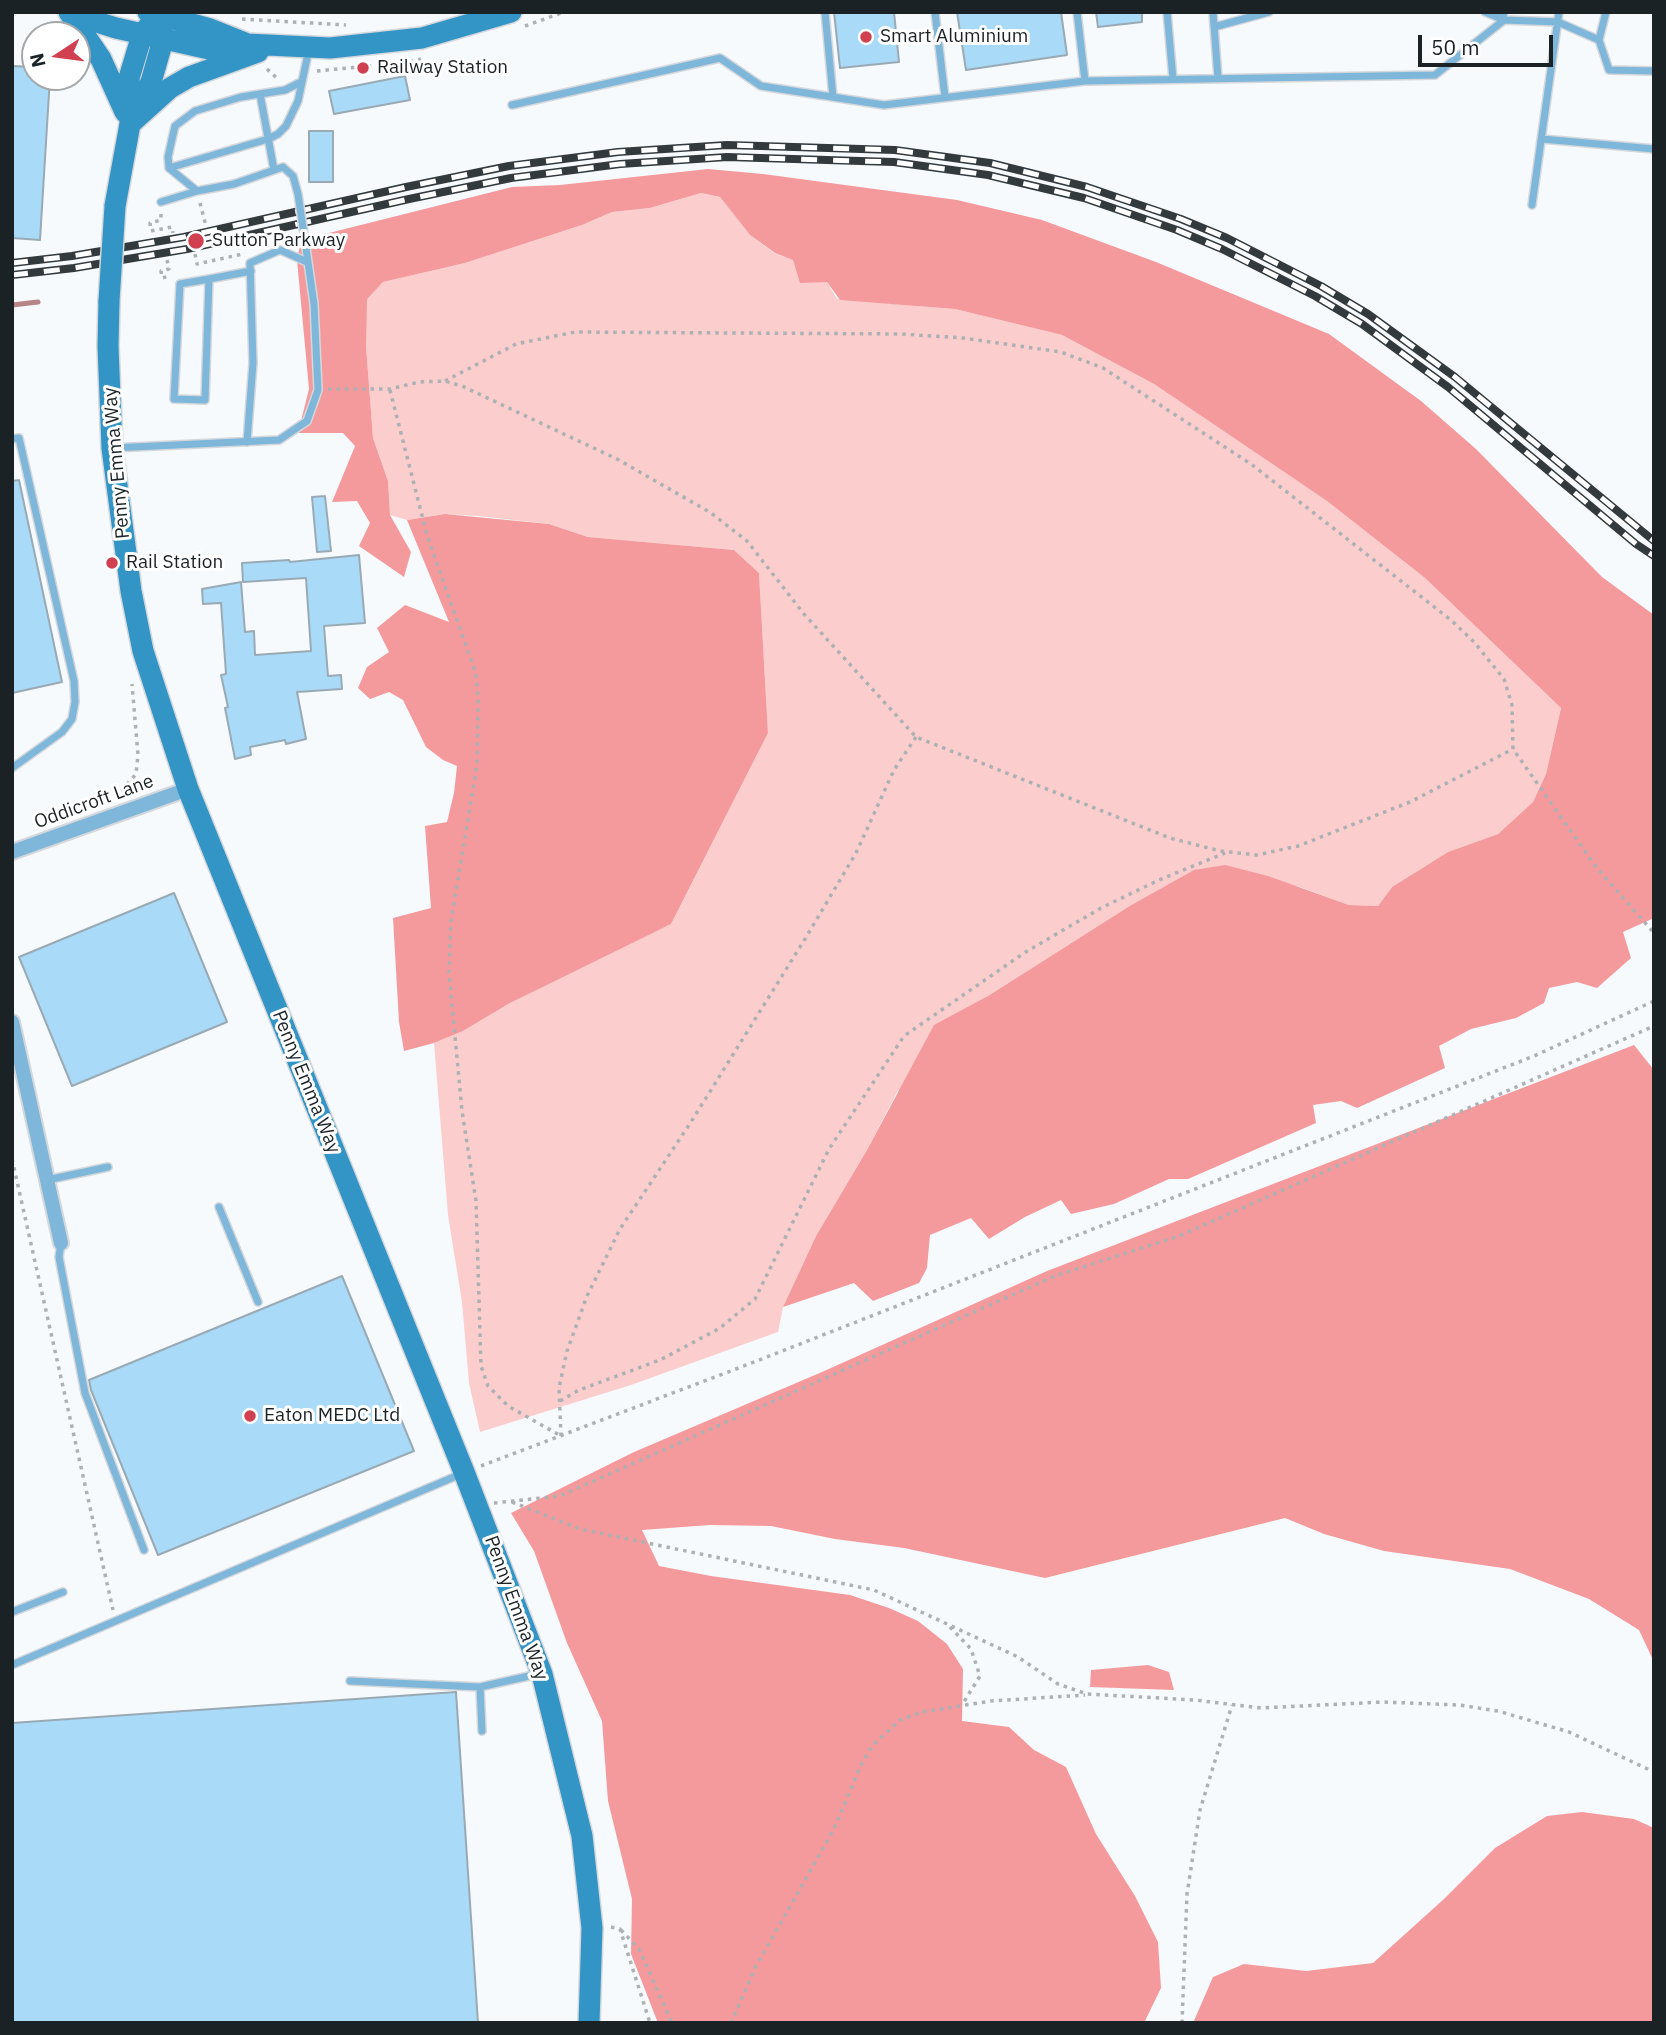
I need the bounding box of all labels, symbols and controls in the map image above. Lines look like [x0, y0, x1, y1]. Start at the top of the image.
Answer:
north arrow [21, 21, 91, 91]
scale bar [1421, 21, 1556, 65]
place label: Smart Aluminium [880, 26, 1028, 48]
marker: Smart Aluminium [858, 29, 874, 45]
text: 50 m [1431, 33, 1480, 61]
text: N [24, 51, 51, 70]
place label: Railway Station [377, 57, 508, 79]
marker: Railway Station [355, 60, 371, 76]
place label: Sutton Parkway [212, 230, 345, 252]
marker: Sutton Parkway [186, 231, 206, 251]
street label: Penny Emma Way [99, 386, 135, 540]
place label: Rail Station [126, 552, 223, 574]
marker: Rail Station [104, 555, 120, 571]
street label: Oddicroft Lane [31, 770, 157, 834]
street label: Penny Emma Way [267, 1007, 345, 1157]
place label: Eaton MEDC Ltd [264, 1405, 400, 1427]
marker: Eaton MEDC Ltd [242, 1408, 258, 1424]
street label: Penny Emma Way [479, 1533, 553, 1683]

